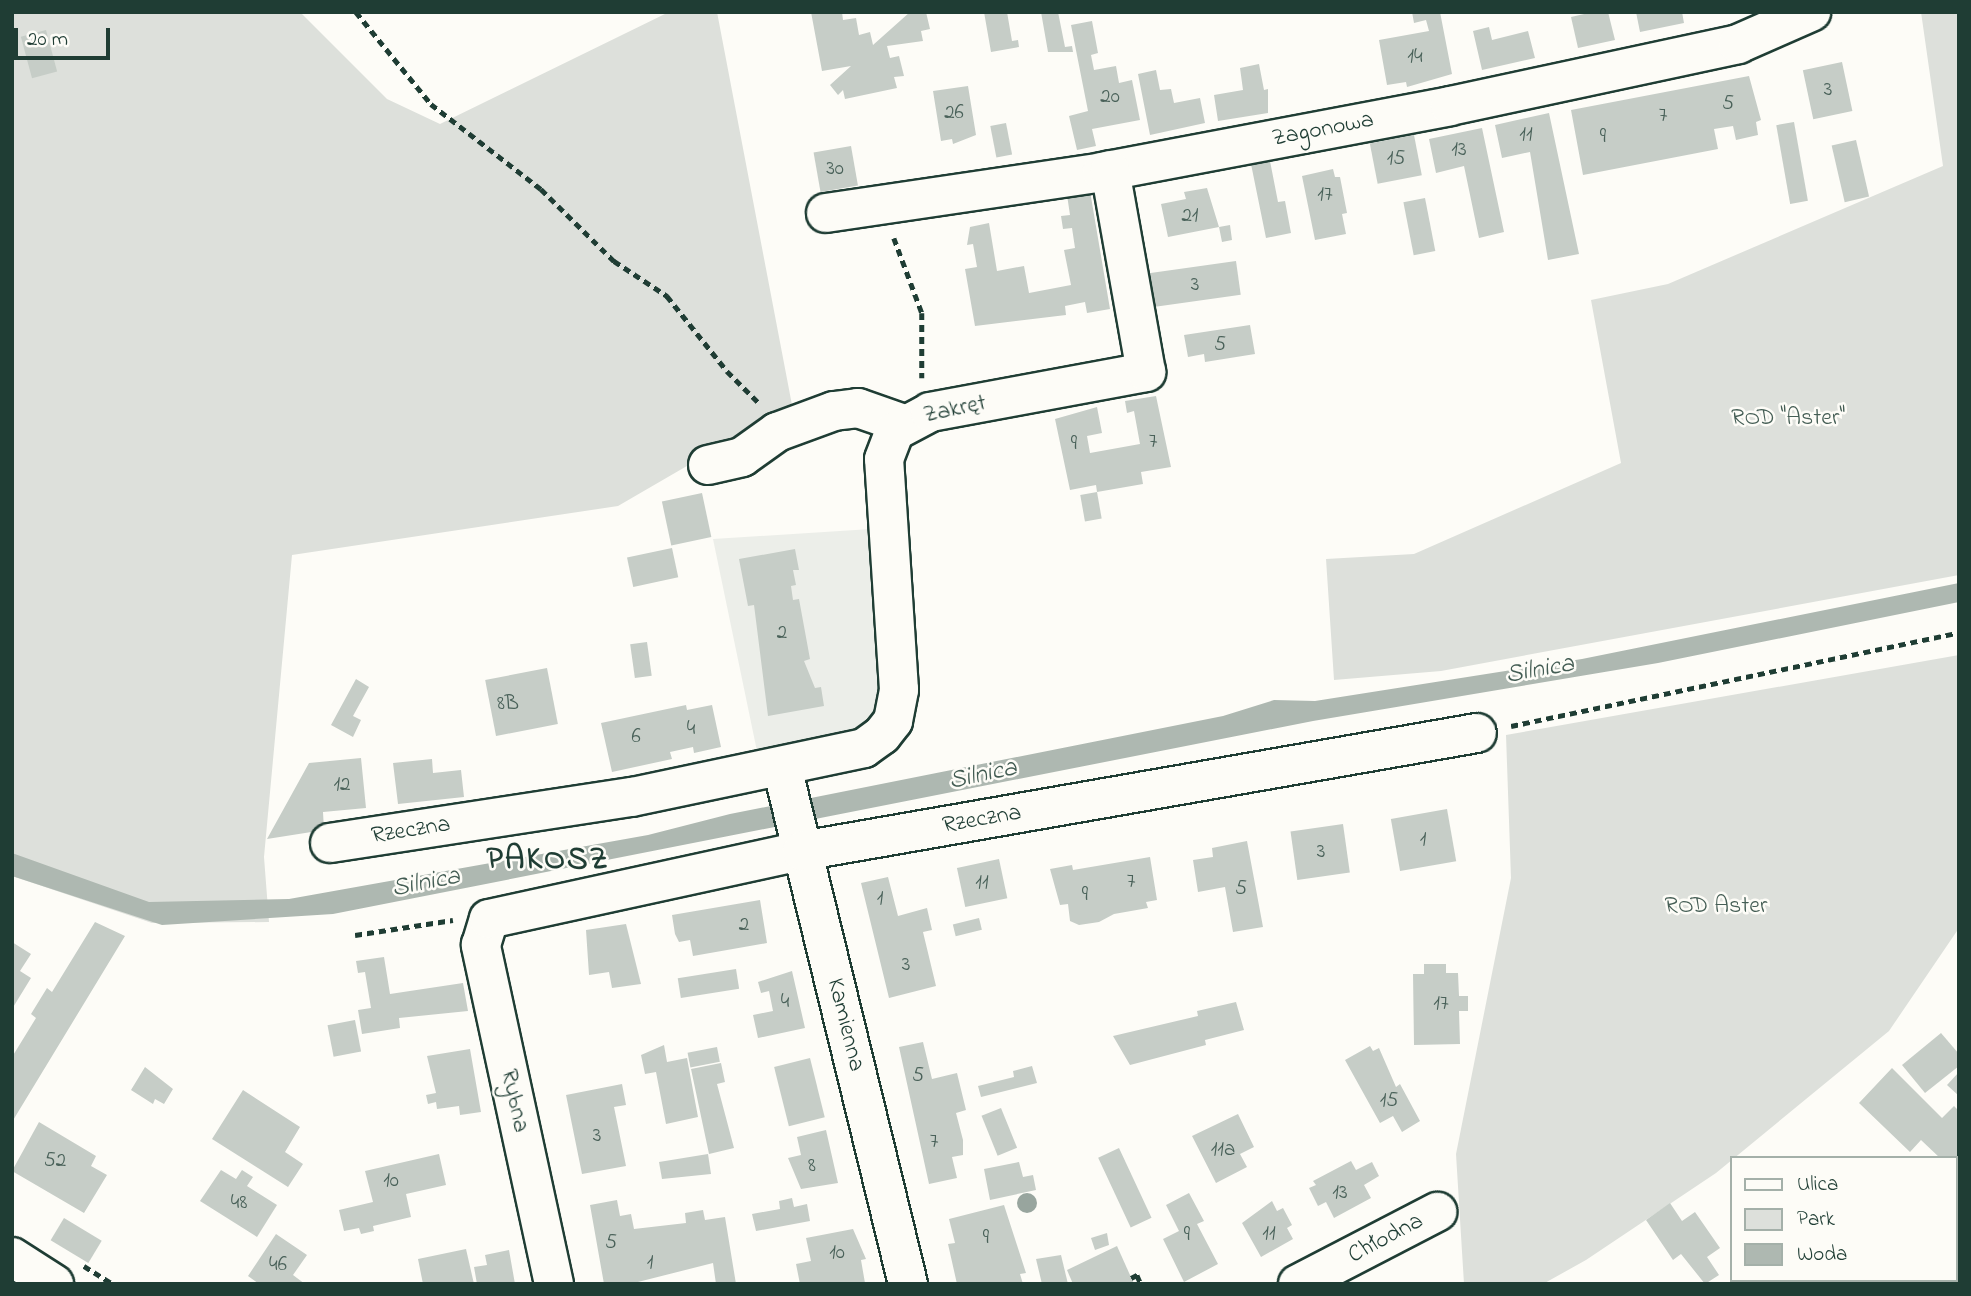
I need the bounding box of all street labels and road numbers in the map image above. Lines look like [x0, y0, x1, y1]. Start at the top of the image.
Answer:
street label: Zagonowa [1270, 106, 1376, 154]
street label: Zakręt [921, 389, 989, 431]
street label: Rzeczna [940, 799, 1024, 841]
street label: Rzeczna [369, 811, 453, 851]
street label: Kamienna [820, 975, 870, 1075]
street label: Rybna [493, 1067, 535, 1135]
street label: Chłodna [1344, 1207, 1428, 1271]

